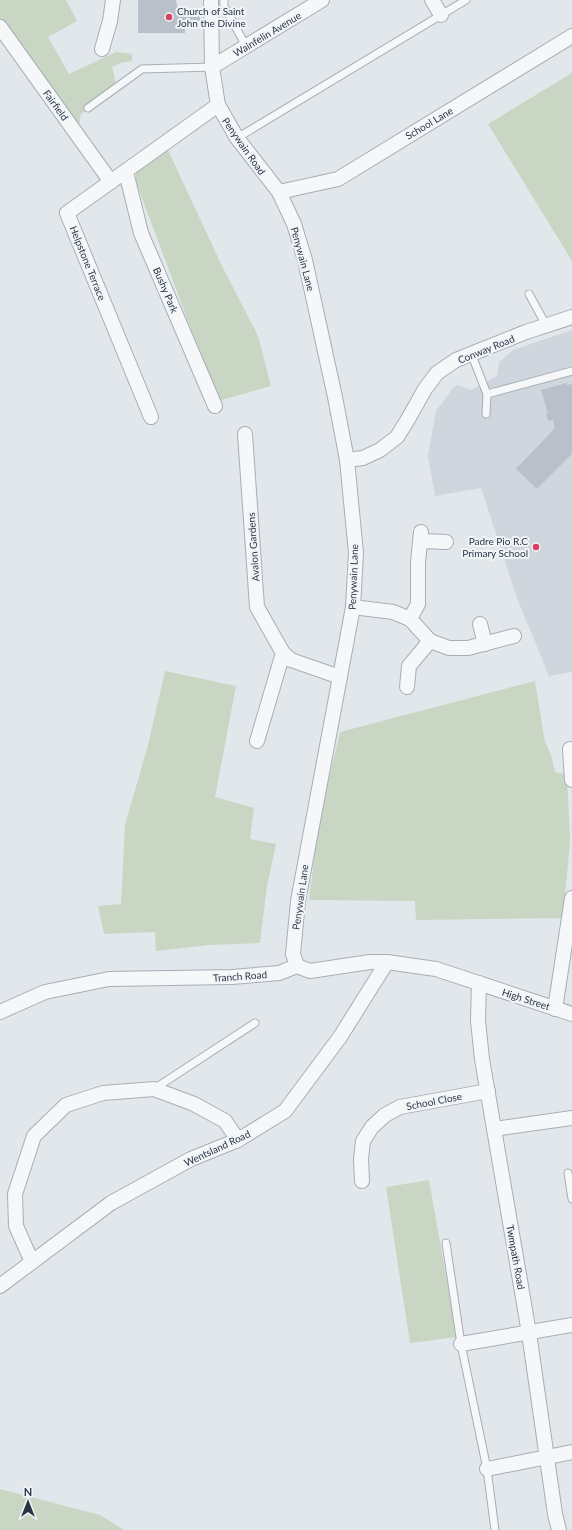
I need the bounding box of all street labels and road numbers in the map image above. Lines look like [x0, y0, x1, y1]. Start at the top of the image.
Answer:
street label: Wainfelin Avenue [231, 9, 303, 59]
street label: Fairfield [41, 87, 71, 123]
street label: School Lane [403, 104, 455, 142]
street label: Penywain Road [220, 115, 268, 177]
street label: Helpstone Terrace [68, 224, 108, 302]
street label: Penywain Lane [289, 226, 317, 292]
street label: Bushy Park [151, 265, 181, 316]
street label: Conway Road [456, 332, 516, 366]
street label: Avalon Gardens [245, 512, 261, 582]
street label: Penywain Lane [346, 544, 360, 610]
street label: Penywain Lane [289, 864, 311, 930]
street label: Tranch Road [213, 968, 267, 984]
street label: High Street [501, 986, 552, 1013]
street label: School Close [405, 1090, 463, 1112]
street label: Wentsland Road [182, 1127, 252, 1169]
street label: Twmpath Road [504, 1224, 528, 1290]

